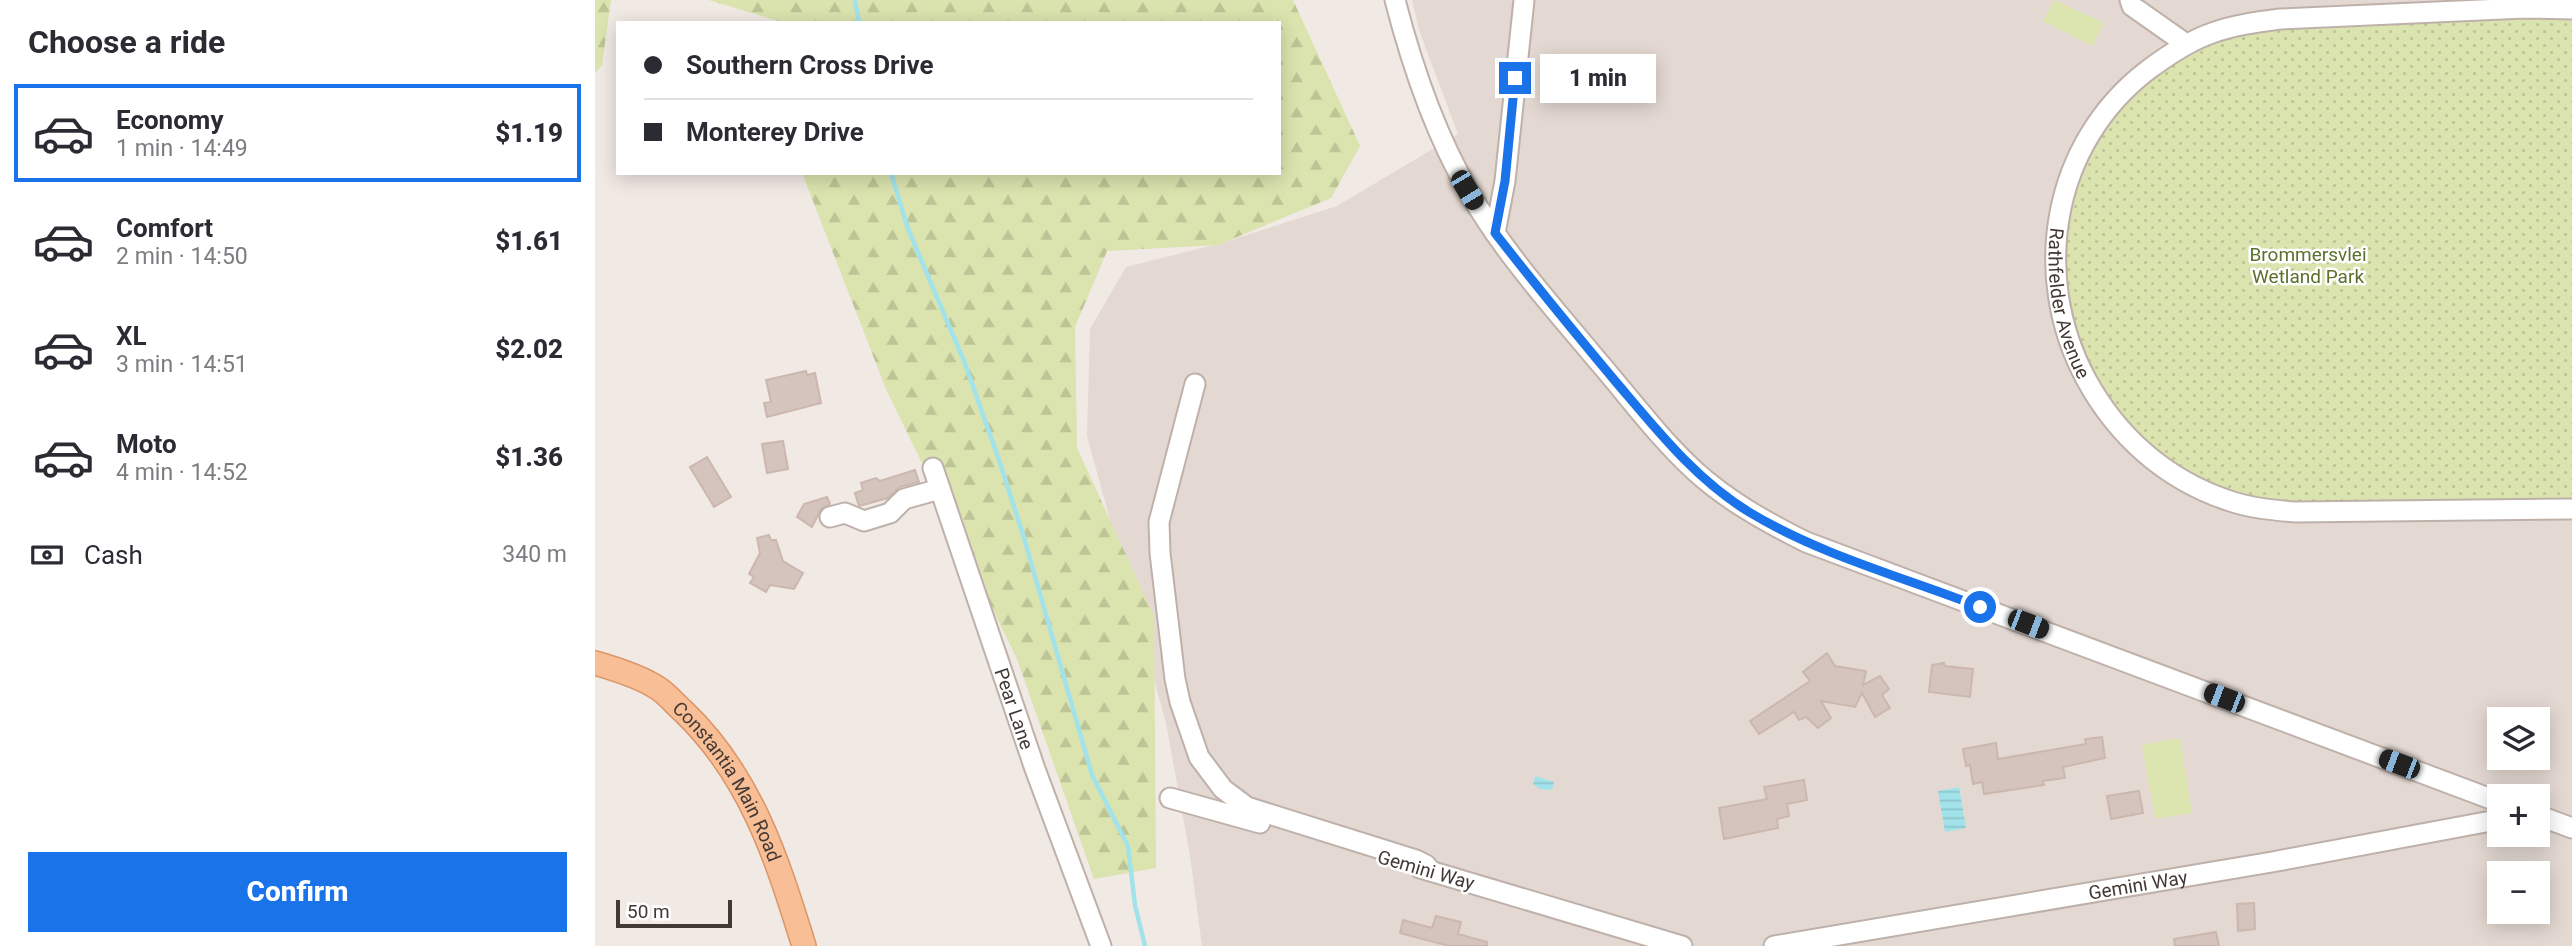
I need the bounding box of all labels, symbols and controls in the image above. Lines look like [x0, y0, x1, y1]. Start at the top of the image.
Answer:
text: Choose a ride [28, 23, 225, 61]
text: Southern Cross Drive [686, 50, 934, 80]
callout: 1 min [1539, 54, 1655, 102]
route end [1499, 62, 1531, 94]
text: 1 min [1569, 65, 1627, 92]
icon: car [32, 102, 95, 165]
text: Economy [116, 105, 223, 135]
text: Monterey Drive [686, 117, 864, 147]
text: $1.19 [495, 118, 563, 148]
text: 1 min · 14:49 [116, 135, 248, 162]
car [1448, 167, 1487, 213]
icon: car [32, 210, 95, 273]
text: Comfort [116, 213, 213, 243]
text: $1.61 [495, 226, 563, 256]
street label: Rathfelder Avenue [2044, 227, 2095, 382]
text: 2 min · 14:50 [116, 243, 248, 270]
park label: Brommersvlei Wetland Park [2249, 243, 2367, 288]
icon: car [32, 318, 95, 381]
text: XL [116, 321, 147, 351]
text: $2.02 [495, 334, 563, 364]
text: 3 min · 14:51 [116, 351, 248, 378]
icon: car [32, 426, 95, 489]
text: Moto [116, 429, 177, 459]
text: $1.36 [495, 442, 563, 472]
text: 4 min · 14:52 [116, 459, 248, 486]
icon: cash [28, 536, 66, 574]
text: Cash [84, 540, 143, 570]
text: 340 m [502, 541, 567, 568]
route start [1964, 591, 1996, 623]
car [2005, 607, 2052, 641]
street label: Pear Lane [990, 665, 1039, 752]
car [2201, 681, 2248, 715]
street label: Constantia Main Road [668, 696, 786, 865]
map controls [2487, 707, 2550, 924]
button: layers [2487, 707, 2550, 770]
car [2376, 747, 2423, 781]
button: + [2487, 784, 2550, 847]
street label: Gemini Way [1375, 845, 1477, 895]
button: Confirm [28, 852, 567, 932]
button: − [2487, 861, 2550, 924]
street label: Gemini Way [2087, 865, 2189, 904]
scale bar [616, 897, 731, 929]
text: 50 m [627, 900, 670, 923]

